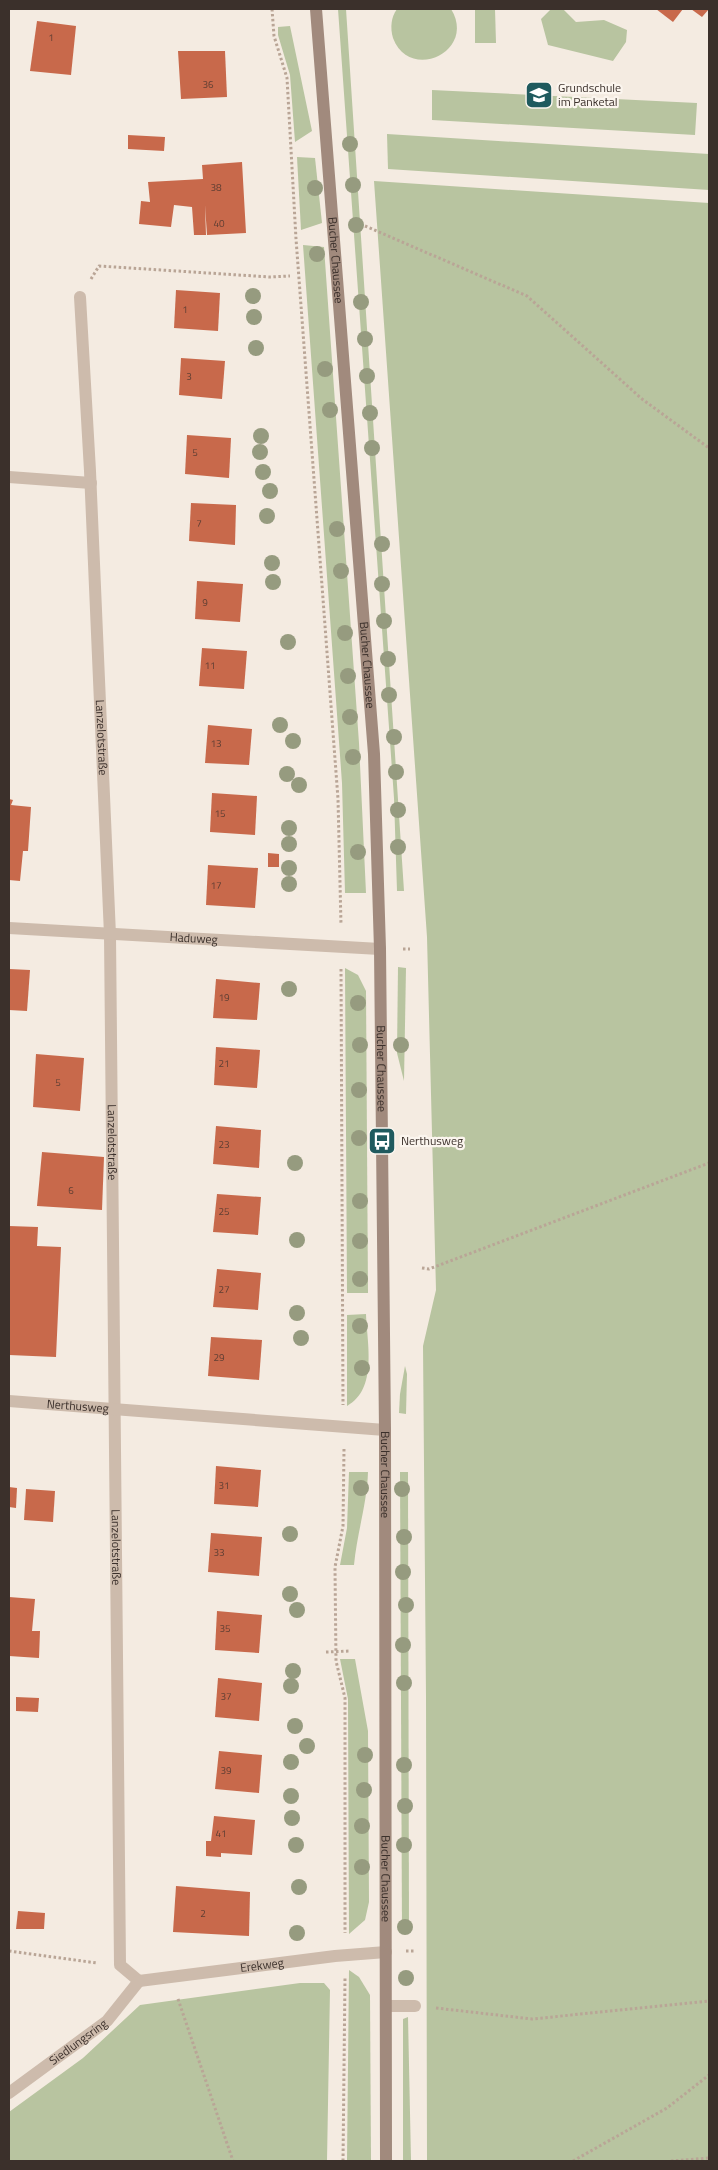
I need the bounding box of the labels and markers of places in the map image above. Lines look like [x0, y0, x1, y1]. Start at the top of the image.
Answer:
place label: Grundschule im Panketal [558, 78, 621, 111]
school or university icon: Grundschule im Panketal [524, 80, 554, 110]
bus stop icon: Nerthusweg [367, 1126, 397, 1156]
place label: Nerthusweg [401, 1131, 463, 1150]

